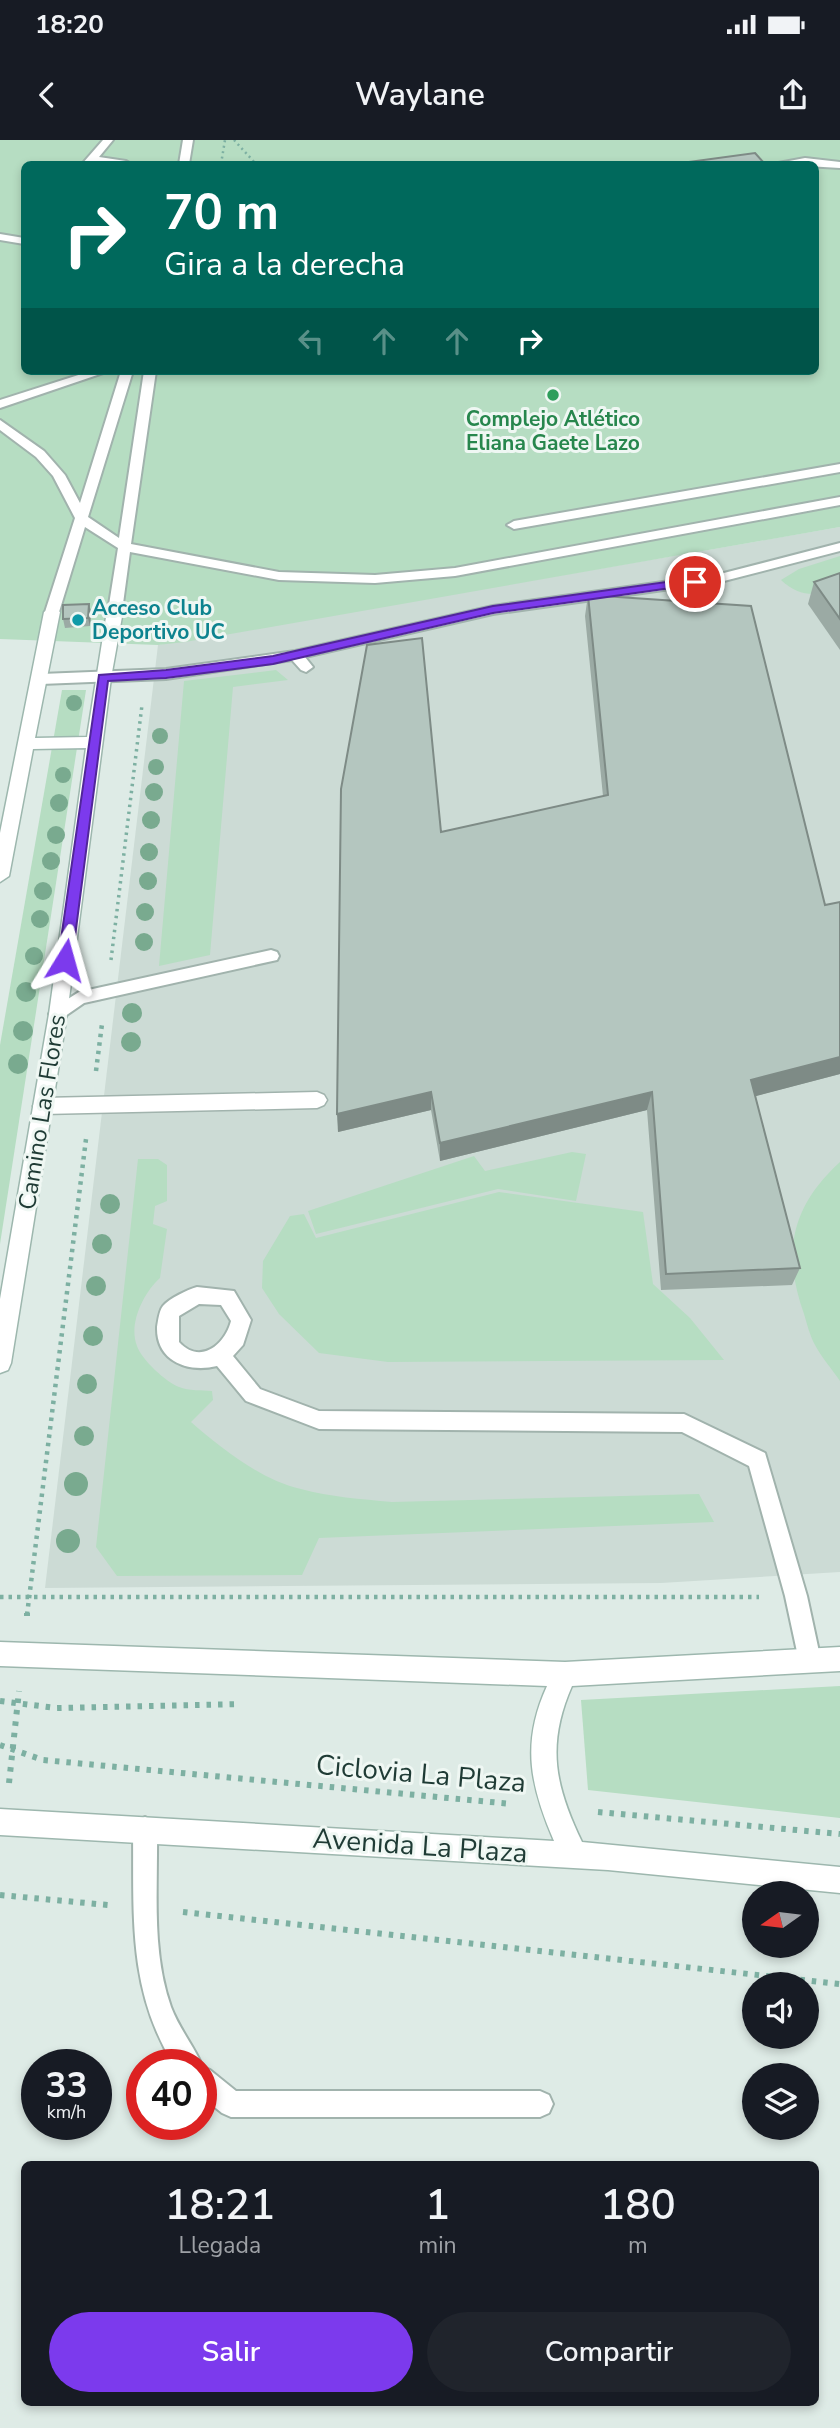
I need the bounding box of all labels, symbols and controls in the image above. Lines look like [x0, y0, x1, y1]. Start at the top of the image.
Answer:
text: 18:20 [35, 7, 104, 42]
text: Waylane [355, 73, 485, 116]
icon: back [28, 76, 66, 114]
icon: share [774, 76, 812, 114]
text: 70 m [164, 179, 279, 246]
icon: right [49, 189, 140, 280]
text: Gira a la derecha [164, 243, 405, 286]
icon: left [292, 322, 330, 360]
icon: ahead [365, 322, 403, 360]
icon: ahead [438, 322, 476, 360]
icon: right [511, 322, 549, 360]
marker: Complejo Atlético Eliana Gaete Lazo [545, 387, 561, 403]
place label: Complejo Atlético Eliana Gaete Lazo [466, 405, 640, 457]
pin [665, 552, 725, 612]
icon: arrive [676, 563, 714, 601]
place label: Acceso Club Deportivo UC [92, 594, 225, 646]
marker: Acceso Club Deportivo UC [70, 612, 86, 628]
position arrow [28, 923, 102, 997]
street label: Camino Las Flores [11, 1012, 73, 1212]
street label: Ciclovia La Plaza [314, 1746, 528, 1802]
street label: Avenida La Plaza [311, 1820, 529, 1872]
north arrow [742, 1881, 819, 1958]
map controls [742, 1881, 819, 2140]
button: sound [742, 1972, 819, 2049]
speed limit sign: 40 [126, 2049, 217, 2140]
text: 33 [45, 2062, 88, 2109]
button: layers [742, 2063, 819, 2140]
text: km/h [47, 2100, 86, 2124]
text: 18:21 [164, 2177, 275, 2234]
text: 1 [425, 2177, 450, 2234]
text: 180 [600, 2177, 676, 2234]
text: Llegada [178, 2230, 261, 2261]
text: min [419, 2230, 457, 2261]
text: m [628, 2230, 648, 2261]
button: Salir [49, 2312, 413, 2392]
button: Compartir [427, 2312, 791, 2392]

